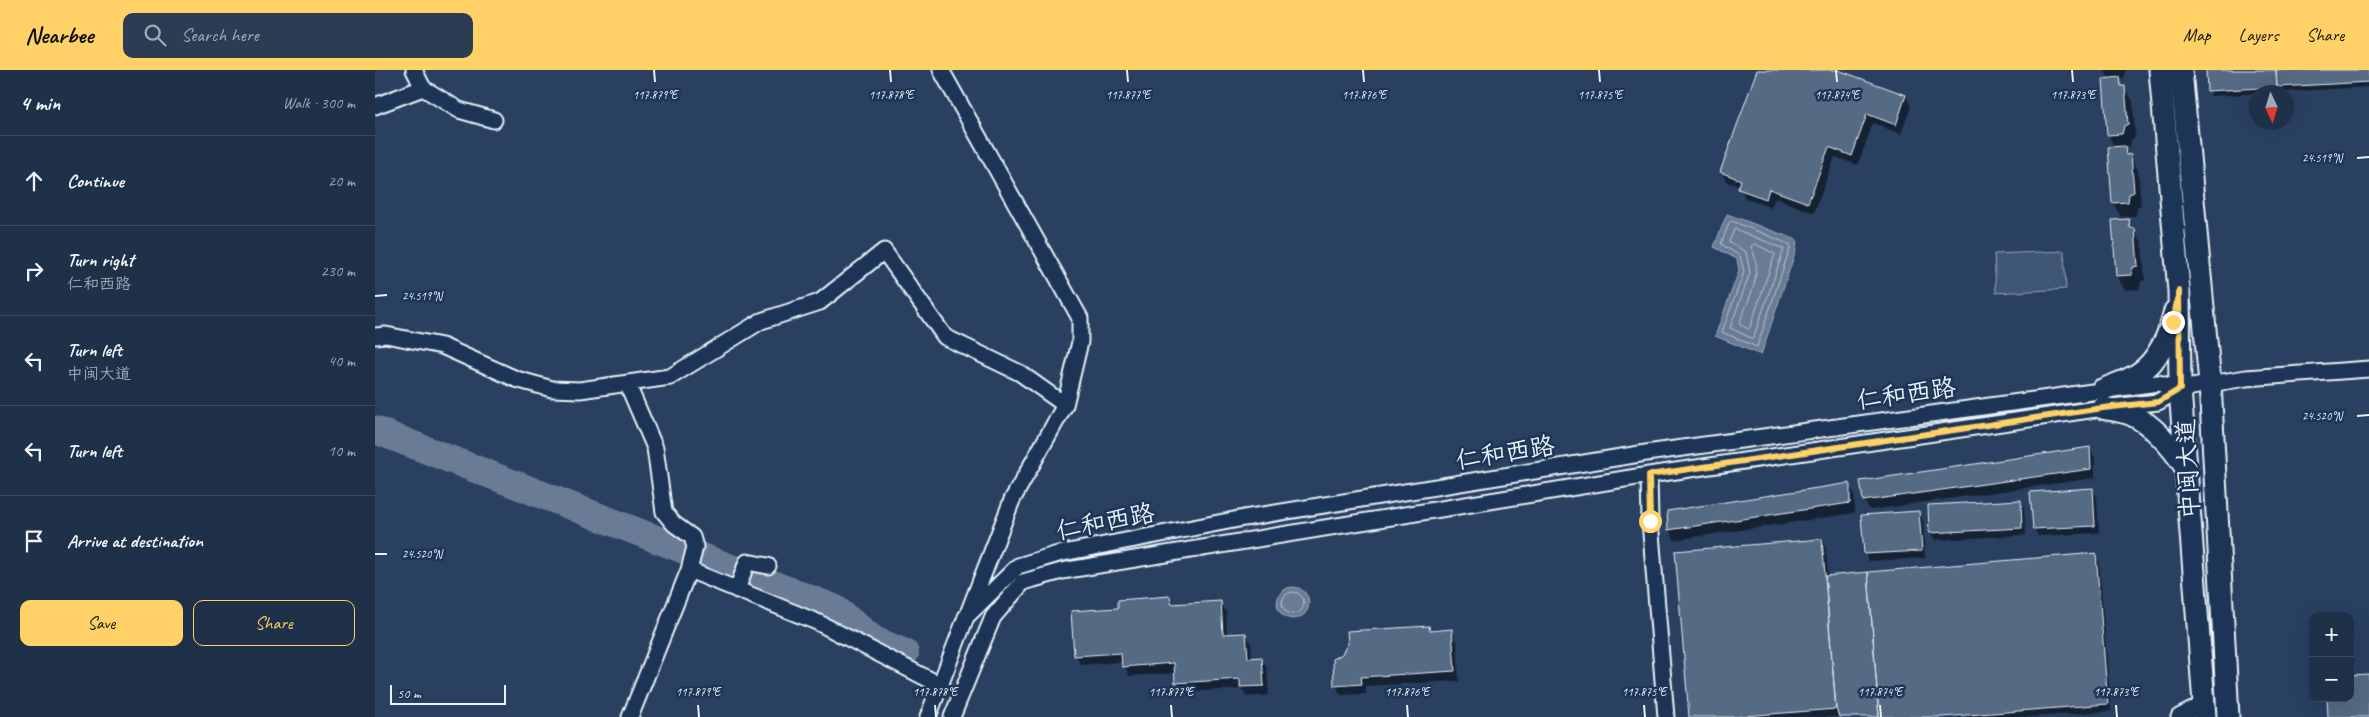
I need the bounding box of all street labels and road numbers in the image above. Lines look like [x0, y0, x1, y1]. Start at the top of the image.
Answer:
street label: 仁和西路 [1854, 371, 1958, 417]
street label: 中闽大道 [2169, 418, 2207, 520]
street label: 仁和西路 [1453, 429, 1557, 477]
street label: 仁和西路 [1053, 497, 1157, 547]

